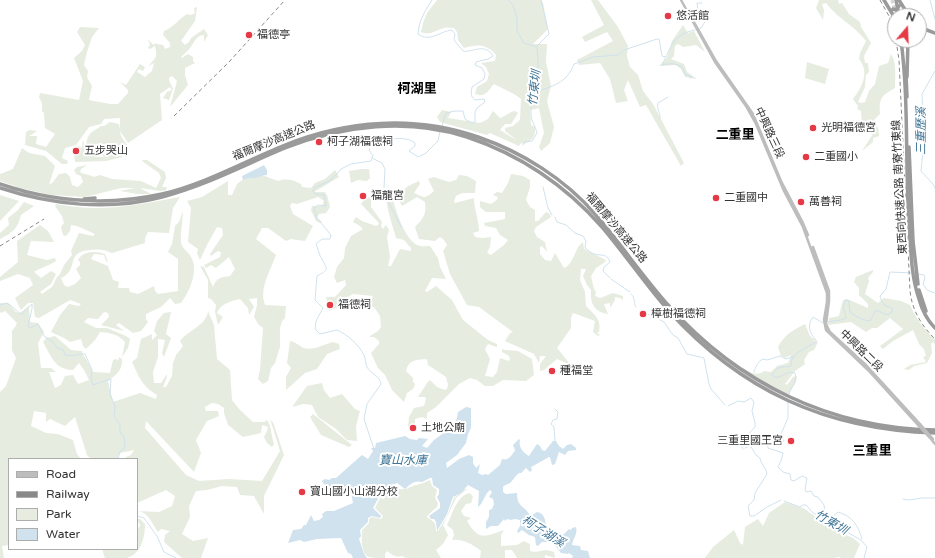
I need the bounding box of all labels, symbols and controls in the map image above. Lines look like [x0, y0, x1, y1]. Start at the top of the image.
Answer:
north arrow [887, 8, 927, 48]
place label: 悠活館 [676, 9, 709, 23]
text: N [904, 10, 917, 25]
marker: 悠活館 [663, 11, 673, 21]
place label: 福德亭 [257, 28, 290, 42]
marker: 福德亭 [244, 30, 254, 40]
water label: 竹東圳 [526, 69, 544, 107]
district label: 柯湖里 [398, 82, 436, 98]
street label: 中興路三段 [751, 105, 787, 161]
water label: 三重歷溪 [915, 107, 929, 155]
street label: 福爾摩沙高速公路 [231, 118, 317, 164]
street label: 東西向快速公路 南寮竹東線 [890, 119, 910, 255]
place label: 光明福德宮 [821, 121, 876, 135]
marker: 光明福德宮 [808, 123, 818, 133]
district label: 二重里 [716, 128, 754, 144]
place label: 柯子湖福德祠 [327, 135, 393, 149]
marker: 柯子湖福德祠 [314, 137, 324, 147]
place label: 五步哭山 [84, 144, 128, 158]
marker: 五步哭山 [71, 146, 81, 156]
place label: 二重國小 [814, 150, 858, 164]
marker: 二重國小 [801, 152, 811, 162]
place label: 福龍宮 [371, 189, 404, 203]
street label: 福爾摩沙高速公路 [583, 190, 649, 266]
marker: 福龍宮 [358, 191, 368, 201]
place label: 二重國中 [724, 191, 768, 205]
marker: 二重國中 [711, 193, 721, 203]
place label: 萬善祠 [809, 195, 842, 209]
marker: 萬善祠 [796, 197, 806, 207]
place label: 福德祠 [338, 298, 371, 312]
marker: 福德祠 [325, 300, 335, 310]
place label: 樟樹福德祠 [651, 307, 706, 321]
marker: 樟樹福德祠 [638, 309, 648, 319]
street label: 中興路二段 [837, 327, 885, 375]
place label: 種福堂 [560, 364, 593, 378]
marker: 種福堂 [547, 366, 557, 376]
place label: 土地公廟 [421, 421, 465, 435]
marker: 土地公廟 [408, 423, 418, 433]
place label: 三重里國王宮 [717, 434, 783, 448]
marker: 三重里國王宮 [786, 436, 796, 446]
district label: 三重里 [853, 444, 891, 460]
water label: 寶山水庫 [379, 454, 427, 468]
legend [8, 458, 138, 550]
text: Road [46, 467, 76, 481]
place label: 寶山國小山湖分校 [310, 485, 398, 499]
text: Railway [46, 487, 90, 501]
marker: 寶山國小山湖分校 [297, 487, 307, 497]
text: Park [46, 507, 72, 521]
water label: 竹東圳 [812, 508, 850, 538]
water label: 柯子湖溪 [519, 513, 567, 551]
text: Water [46, 527, 80, 541]

